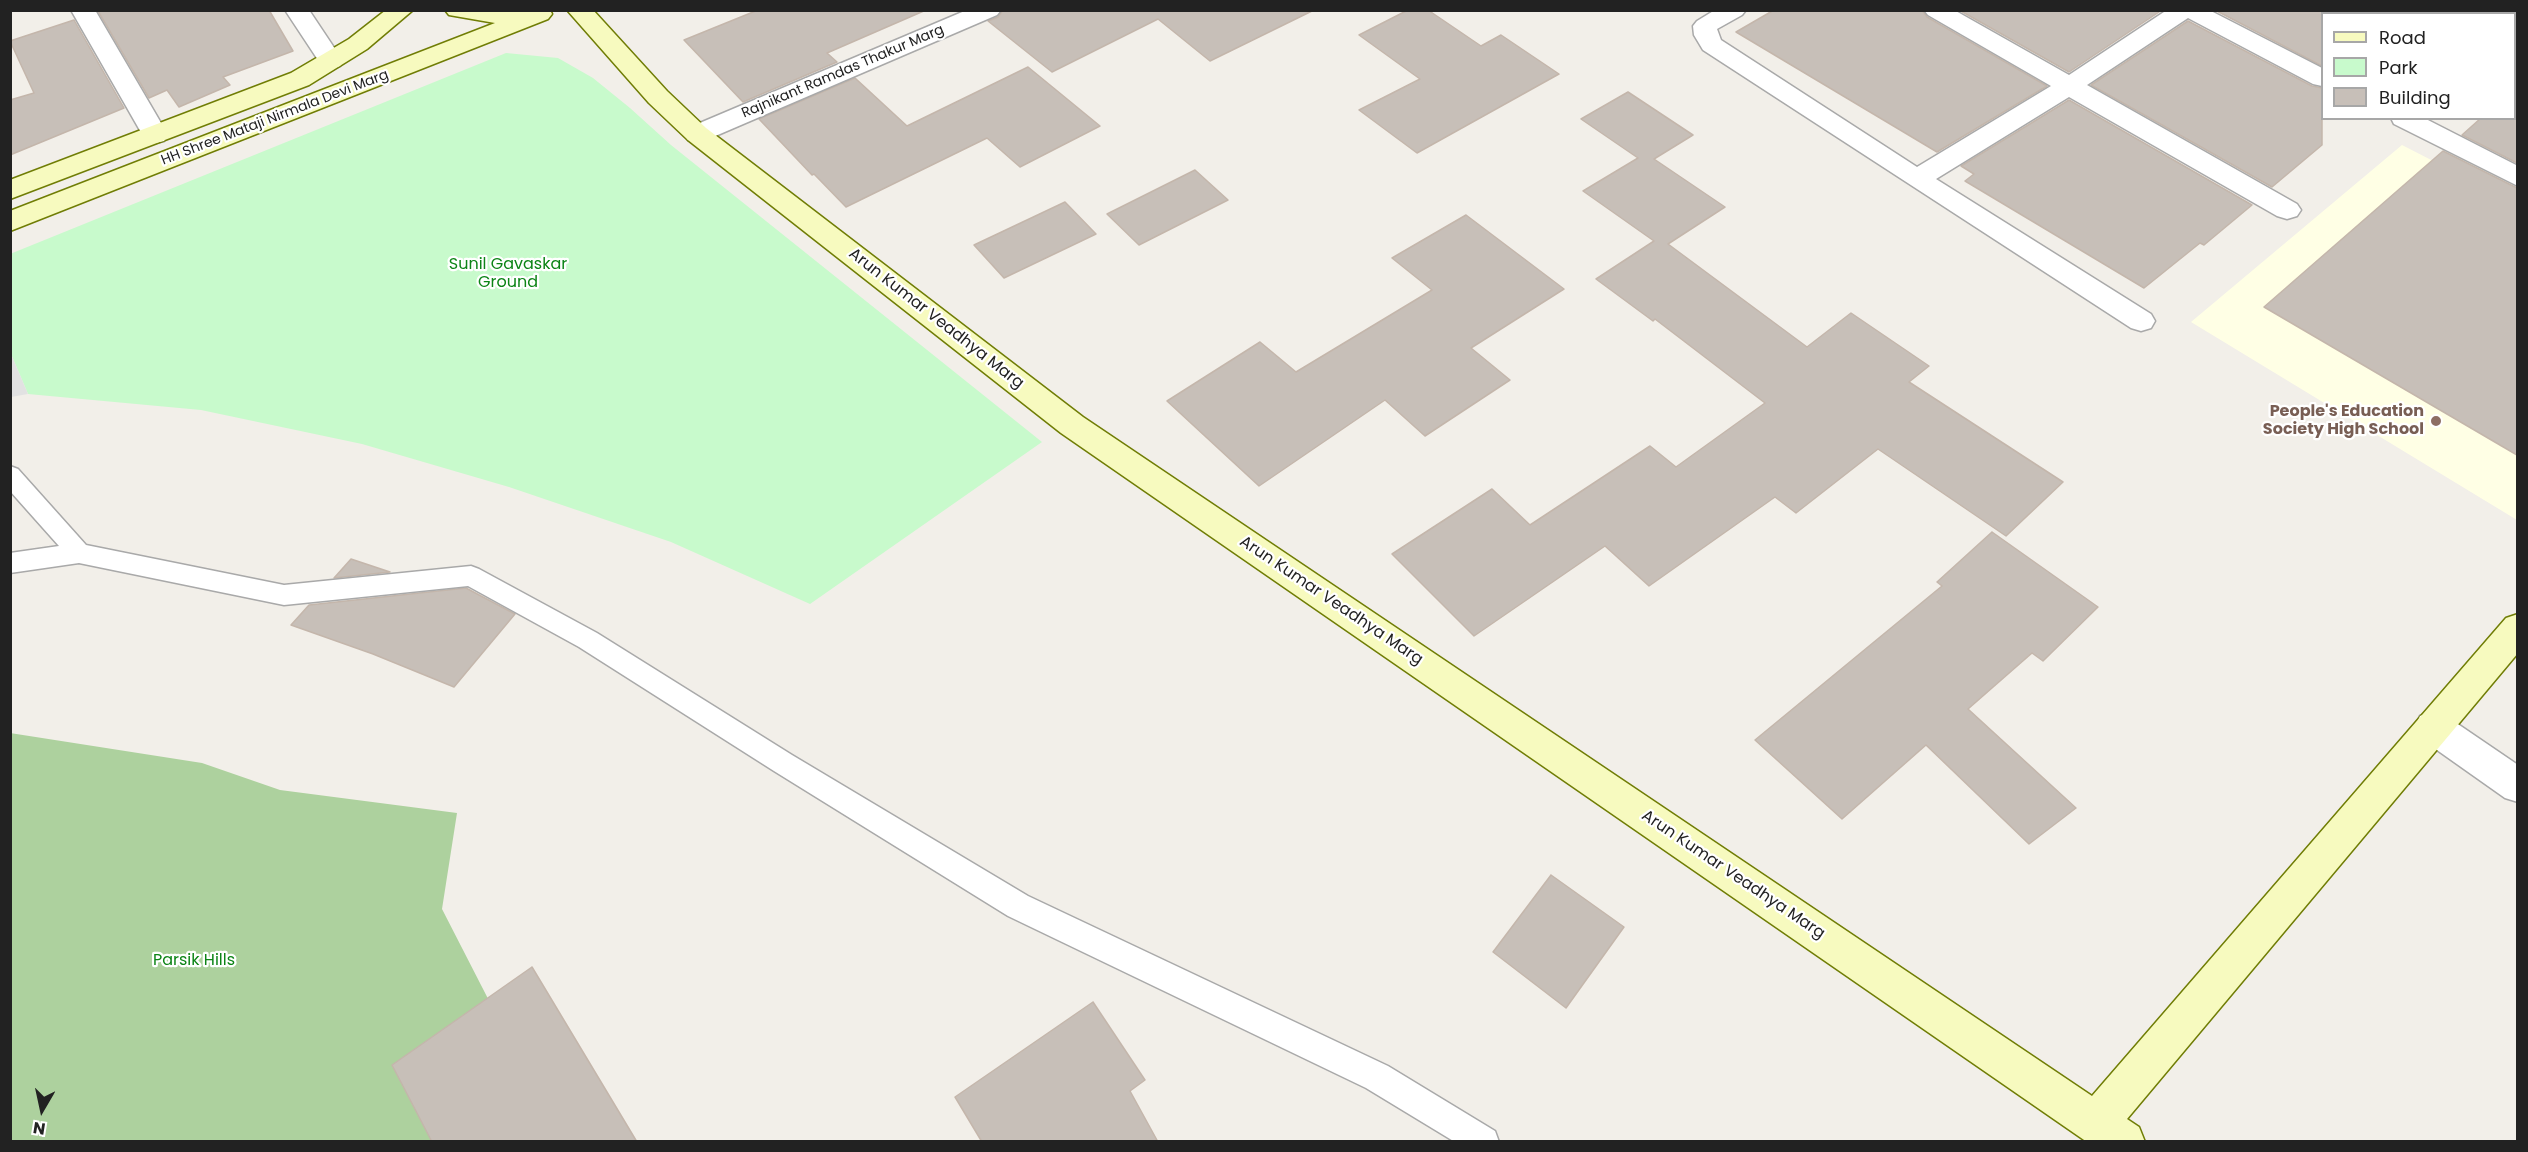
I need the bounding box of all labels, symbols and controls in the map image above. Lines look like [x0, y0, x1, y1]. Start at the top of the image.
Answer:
legend [2321, 12, 2516, 120]
street label: Rajnikant Ramdas Thakur Marg [739, 22, 947, 122]
text: Road [2379, 25, 2426, 50]
text: Park [2379, 55, 2418, 80]
street label: HH Shree Mataji Nirmala Devi Marg [159, 67, 391, 169]
text: Building [2379, 85, 2451, 110]
street label: Arun Kumar Veadhya Marg [845, 245, 1027, 393]
park label: Sunil Gavaskar Ground [449, 255, 567, 293]
place label: People's Education Society High School [2263, 402, 2424, 440]
marker: People's Education Society High School [2429, 414, 2443, 428]
street label: Arun Kumar Veadhya Marg [1236, 532, 1426, 670]
street label: Arun Kumar Veadhya Marg [1638, 806, 1828, 944]
park label: Parsik Hills [153, 951, 235, 971]
north arrow [12, 1080, 72, 1140]
text: N [31, 1116, 47, 1141]

